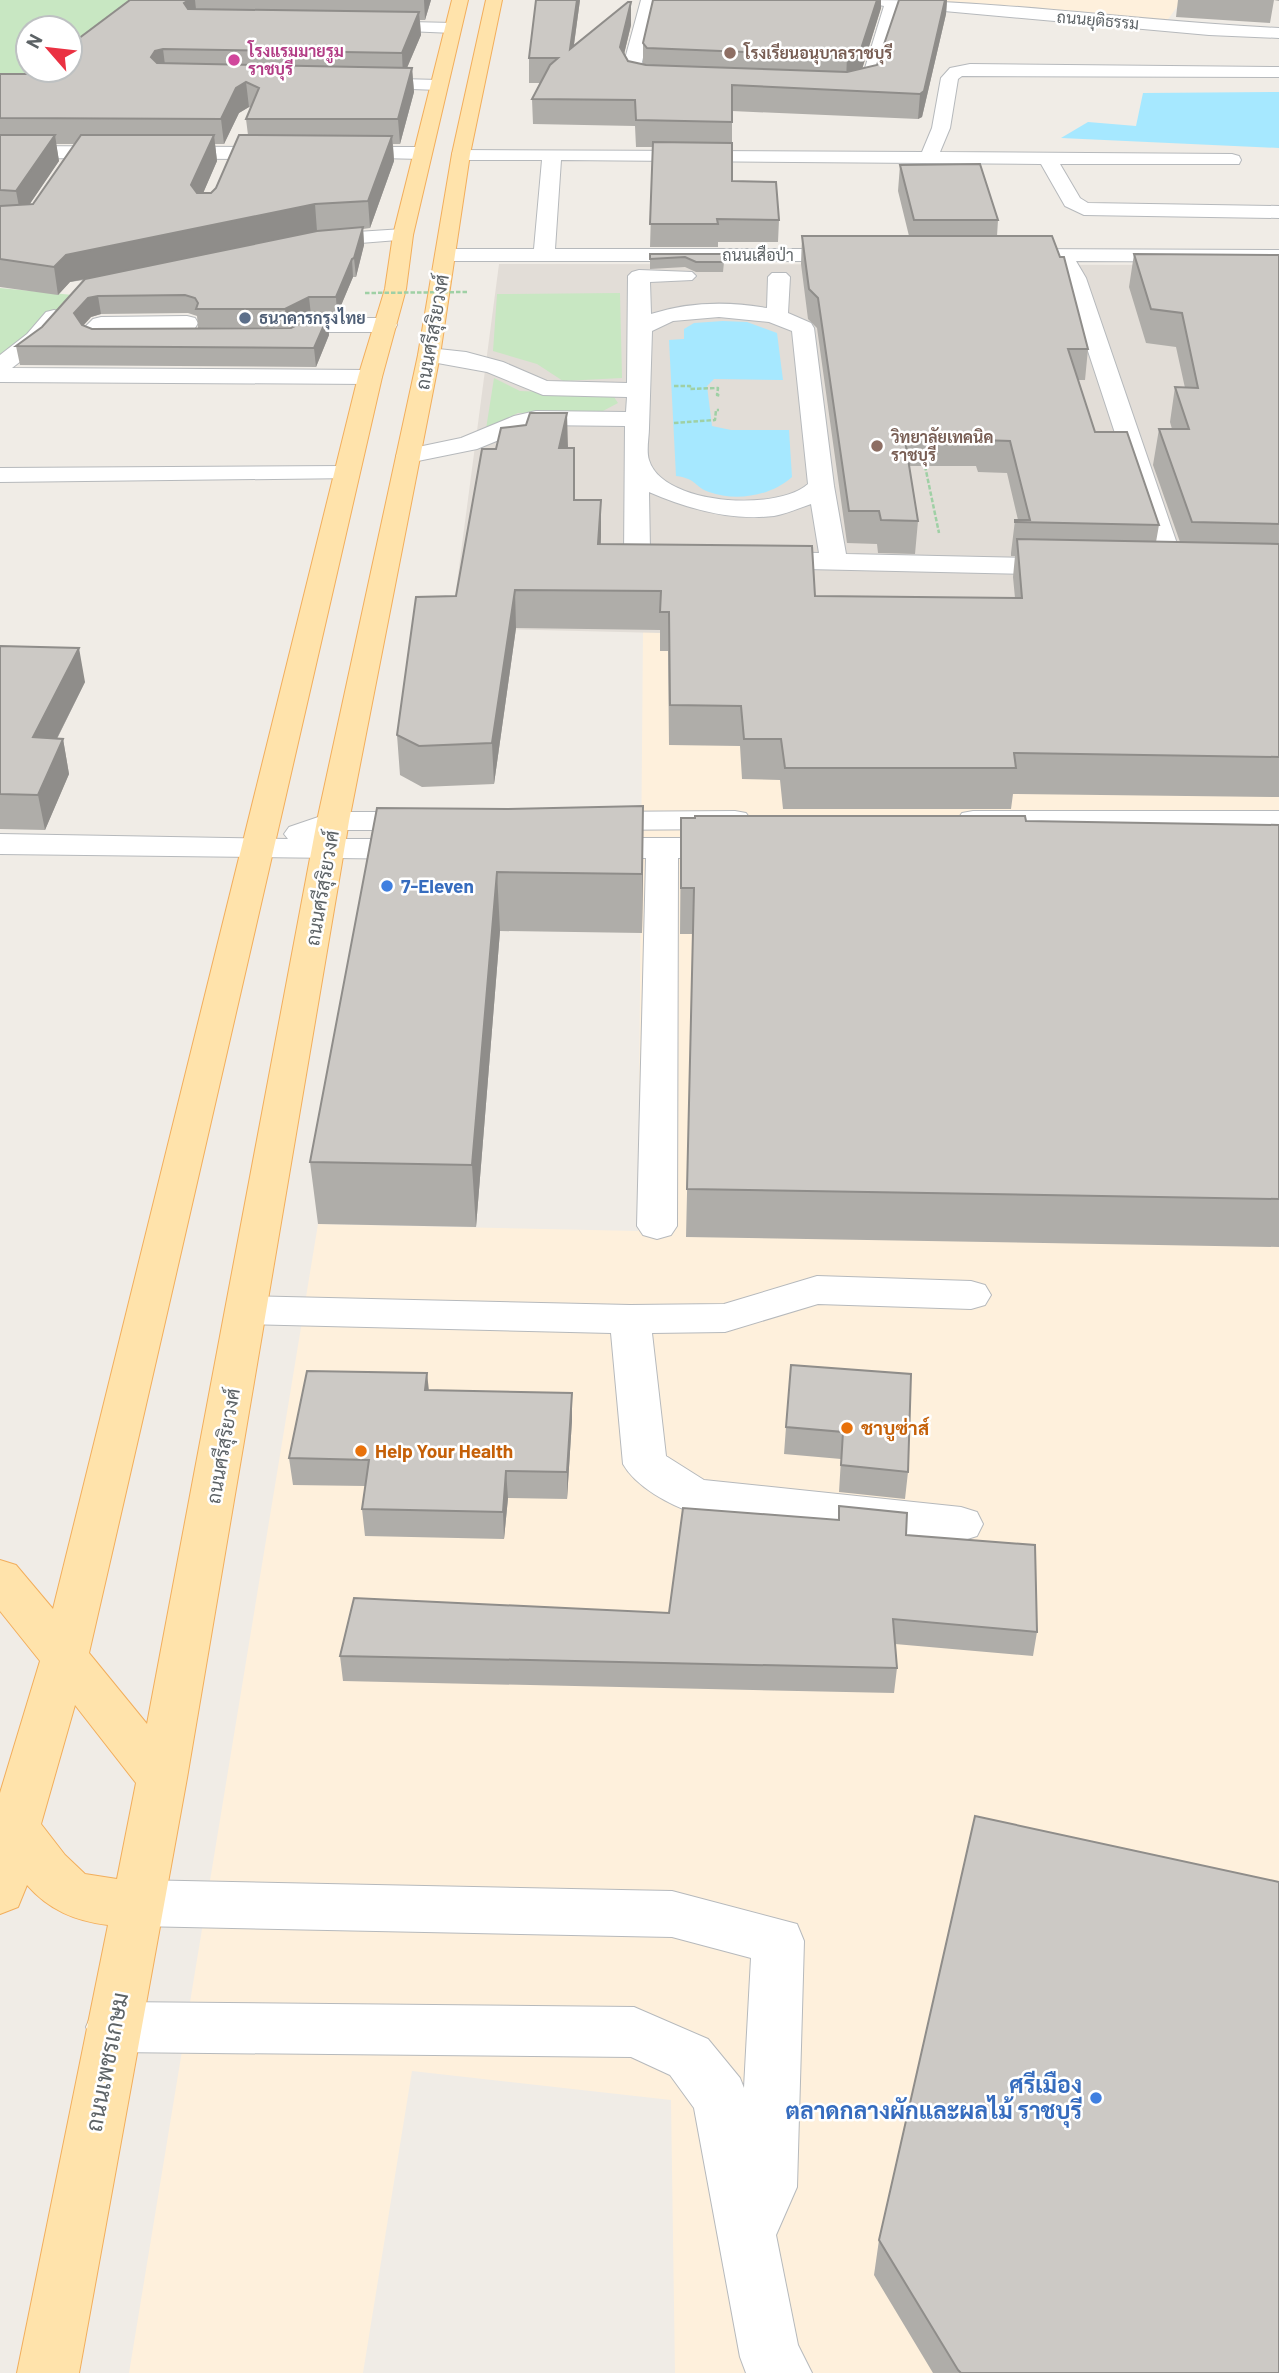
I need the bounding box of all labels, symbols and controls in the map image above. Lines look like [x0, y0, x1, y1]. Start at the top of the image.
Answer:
street label: ถนนยุติธรรม [1056, 6, 1140, 36]
north arrow [14, 14, 84, 84]
text: N [20, 30, 47, 52]
place label: โรงแรมมายรูม ราชบุรี [247, 40, 344, 81]
place label: โรงเรียนอนุบาลราชบุรี [743, 42, 893, 65]
marker: โรงเรียนอนุบาลราชบุรี [722, 45, 738, 61]
marker: โรงแรมมายรูม ราชบุรี [226, 52, 242, 68]
street label: ถนนเสือป่า [722, 245, 794, 264]
street label: ถนนศรีสุริยวงศ์ [410, 272, 455, 392]
place label: ธนาคารกรุงไทย [259, 307, 366, 330]
marker: ธนาคารกรุงไทย [237, 310, 253, 326]
place label: วิทยาลัยเทคนิค ราชบุรี [890, 427, 993, 467]
marker: วิทยาลัยเทคนิค ราชบุรี [869, 438, 885, 454]
street label: ถนนศรีสุริยวงศ์ [300, 828, 345, 948]
place label: 7-Eleven [401, 874, 474, 897]
marker: 7-Eleven [379, 878, 395, 894]
street label: ถนนศรีสุริยวงศ์ [201, 1386, 246, 1506]
place label: ชาบูซ่าส์ [861, 1416, 930, 1442]
marker: ชาบูซ่าส์ [839, 1420, 855, 1436]
place label: Help Your Health [375, 1439, 513, 1462]
marker: Help Your Health [353, 1443, 369, 1459]
street label: ถนนเพชรเกษม [79, 1990, 133, 2134]
place label: ศรีเมือง ตลาดกลางผักและผลไม้ ราชบุรี [786, 2070, 1082, 2128]
marker: ศรีเมือง ตลาดกลางผักและผลไม้ ราชบุรี [1088, 2090, 1104, 2106]

